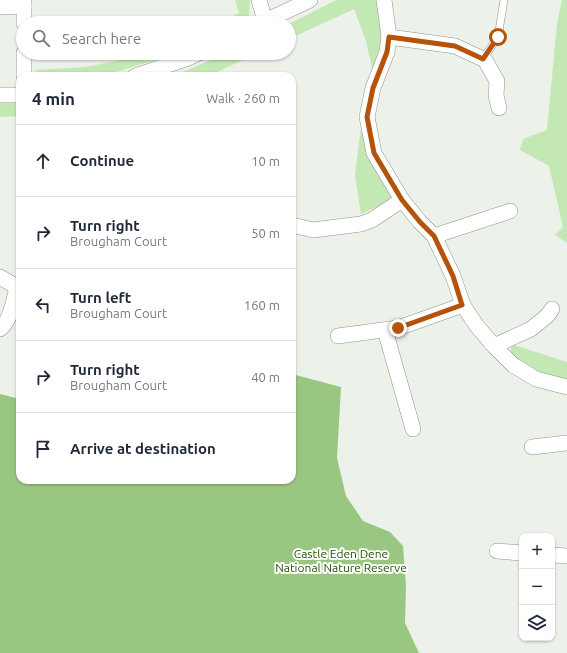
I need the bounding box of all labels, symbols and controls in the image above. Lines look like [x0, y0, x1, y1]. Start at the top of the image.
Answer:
search box [16, 16, 296, 60]
icon: search [30, 27, 52, 49]
route start [489, 28, 507, 46]
text: Search here [62, 30, 141, 47]
text: 4 min [32, 89, 75, 108]
text: Walk · 260 m [206, 91, 280, 105]
icon: ahead [32, 150, 54, 172]
text: Continue [70, 152, 134, 169]
text: 10 m [251, 154, 280, 168]
text: Turn right [70, 217, 140, 234]
icon: right [32, 222, 54, 244]
text: 50 m [251, 226, 280, 240]
text: Brougham Court [70, 234, 167, 248]
text: Turn left [70, 289, 131, 306]
icon: left [32, 294, 54, 316]
text: 160 m [244, 298, 280, 312]
text: Brougham Court [70, 306, 167, 320]
route end [389, 319, 407, 337]
text: Turn right [70, 361, 140, 378]
icon: right [32, 366, 54, 388]
text: 40 m [251, 370, 280, 384]
text: Brougham Court [70, 378, 167, 392]
icon: arrive [32, 438, 54, 460]
text: Arrive at destination [70, 440, 216, 457]
map controls [519, 533, 555, 641]
button: + [519, 533, 555, 569]
park label: Castle Eden Dene National Nature Reserve [275, 547, 407, 574]
button: − [519, 569, 555, 605]
button: layers [519, 605, 555, 641]

